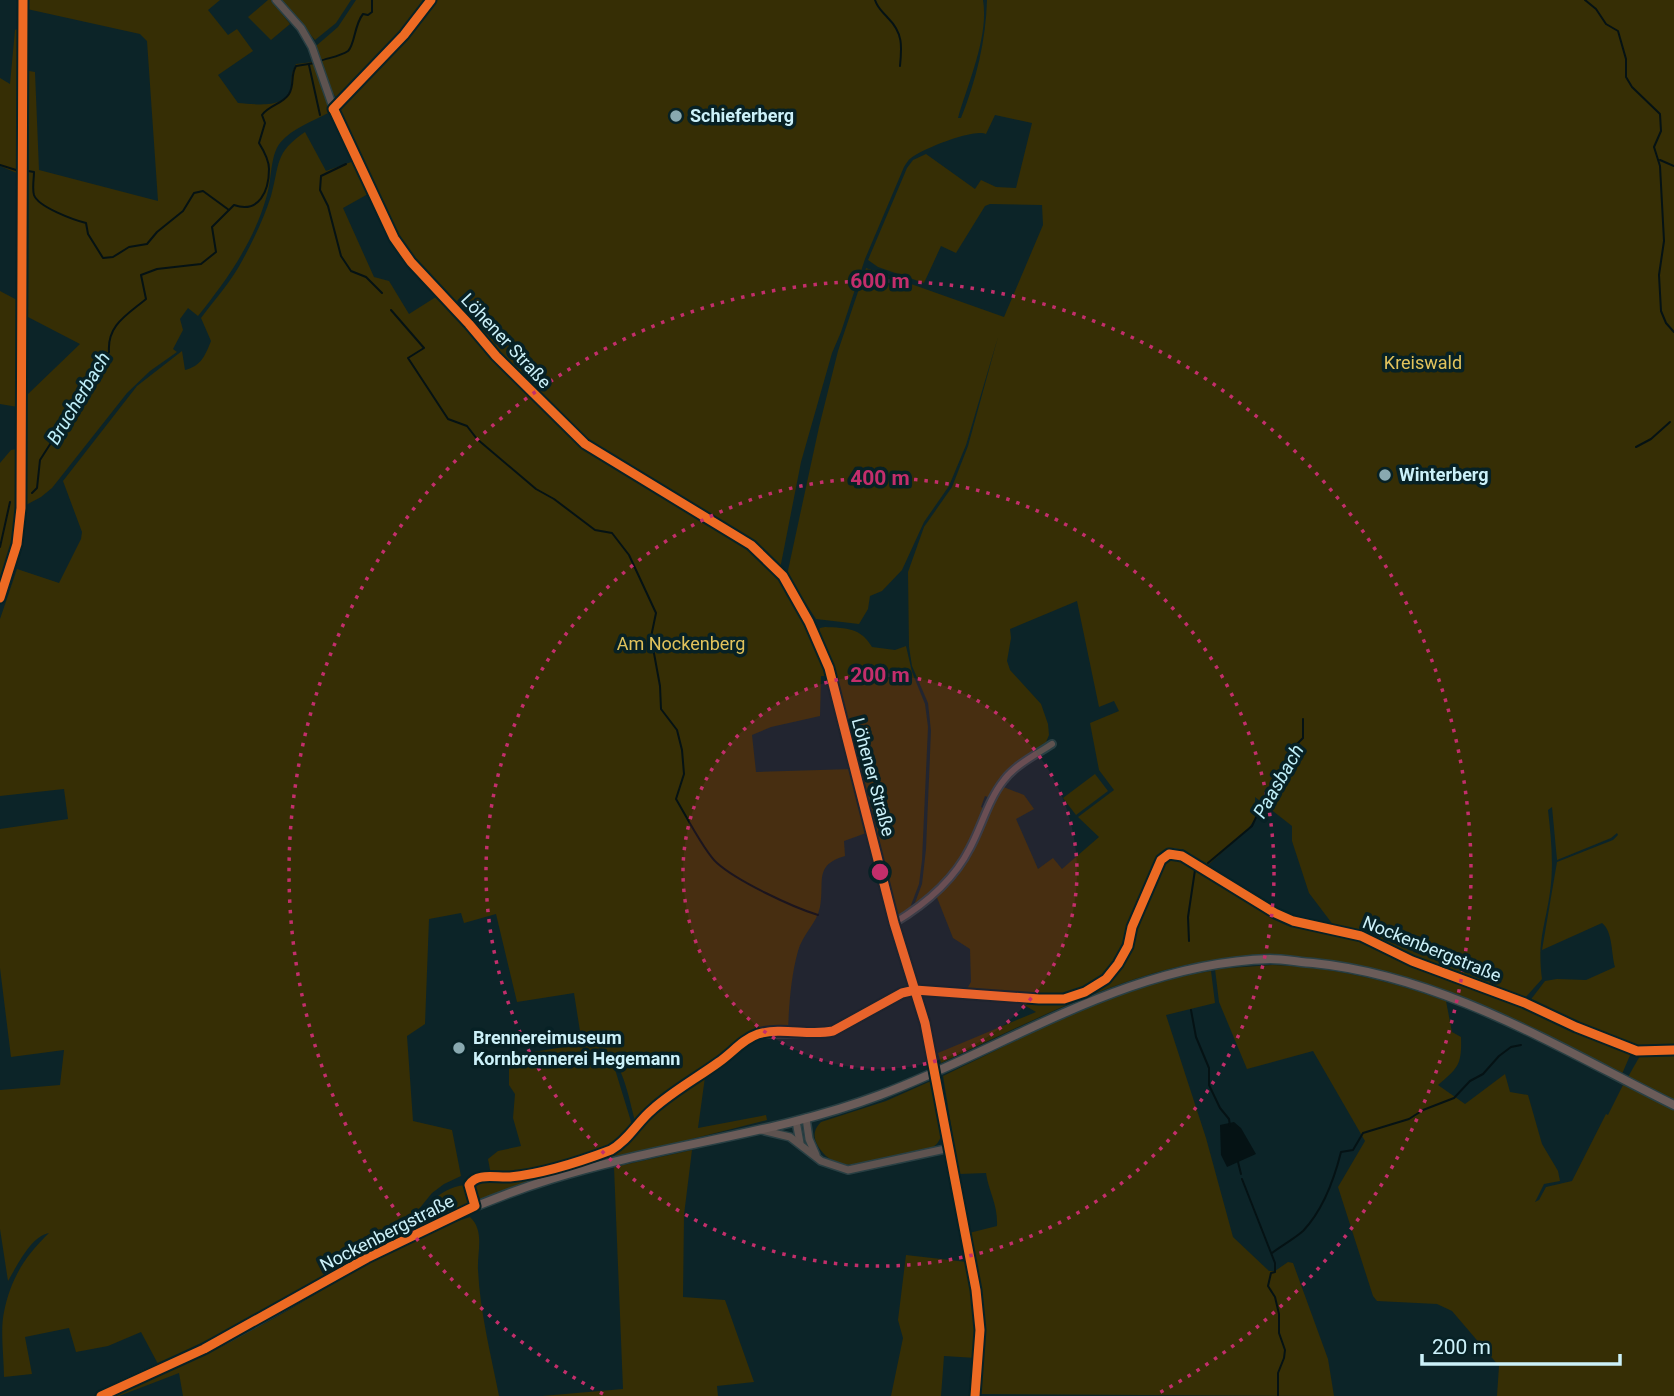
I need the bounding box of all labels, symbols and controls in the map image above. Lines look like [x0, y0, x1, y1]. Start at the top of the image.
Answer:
place label: Schieferberg [690, 105, 794, 126]
marker: Schieferberg [668, 108, 684, 124]
text: 600 m [850, 269, 910, 293]
street label: Löhener Straße [457, 289, 556, 392]
water label: Brucherbach [42, 348, 115, 449]
park label: Kreiswald [1384, 352, 1462, 373]
place label: Winterberg [1399, 464, 1489, 485]
text: 400 m [850, 466, 910, 490]
marker: Winterberg [1377, 467, 1393, 483]
park label: Am Nockenberg [617, 633, 745, 654]
text: 200 m [850, 663, 910, 687]
street label: Löhener Straße [848, 715, 899, 838]
water label: Paasbach [1248, 740, 1309, 822]
centre of rings [868, 860, 892, 884]
street label: Nockenbergstraße [1360, 911, 1505, 986]
place label: Brennereimuseum Kornbrennerei Hegemann [473, 1027, 680, 1069]
marker: Brennereimuseum Kornbrennerei Hegemann [451, 1040, 467, 1056]
street label: Nockenbergstraße [316, 1190, 457, 1275]
scale bar [1422, 1322, 1620, 1366]
text: 200 m [1432, 1335, 1491, 1359]

